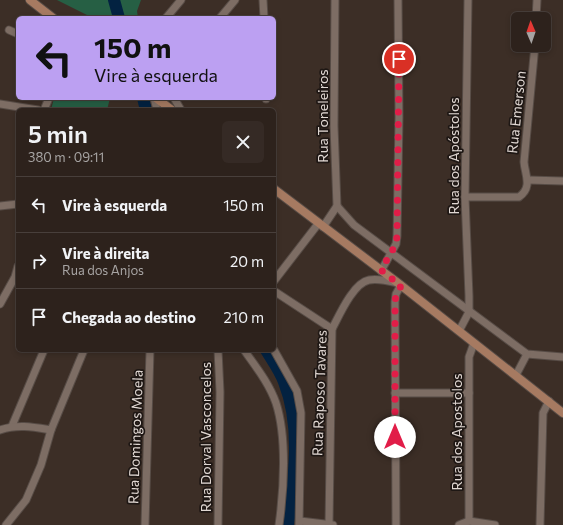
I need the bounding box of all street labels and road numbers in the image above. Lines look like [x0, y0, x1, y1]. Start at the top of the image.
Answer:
street label: Rua Toneleiros [314, 69, 331, 163]
street label: Rua Emerson [503, 70, 529, 154]
street label: Rua dos Apóstolos [445, 97, 462, 215]
street label: Rua Raposo Tavares [308, 330, 330, 456]
street label: Rua Dorval Vasconcelos [197, 362, 214, 512]
street label: Rua Domingos Moela [124, 370, 146, 504]
street label: Rua dos Apostolos [448, 373, 465, 491]

